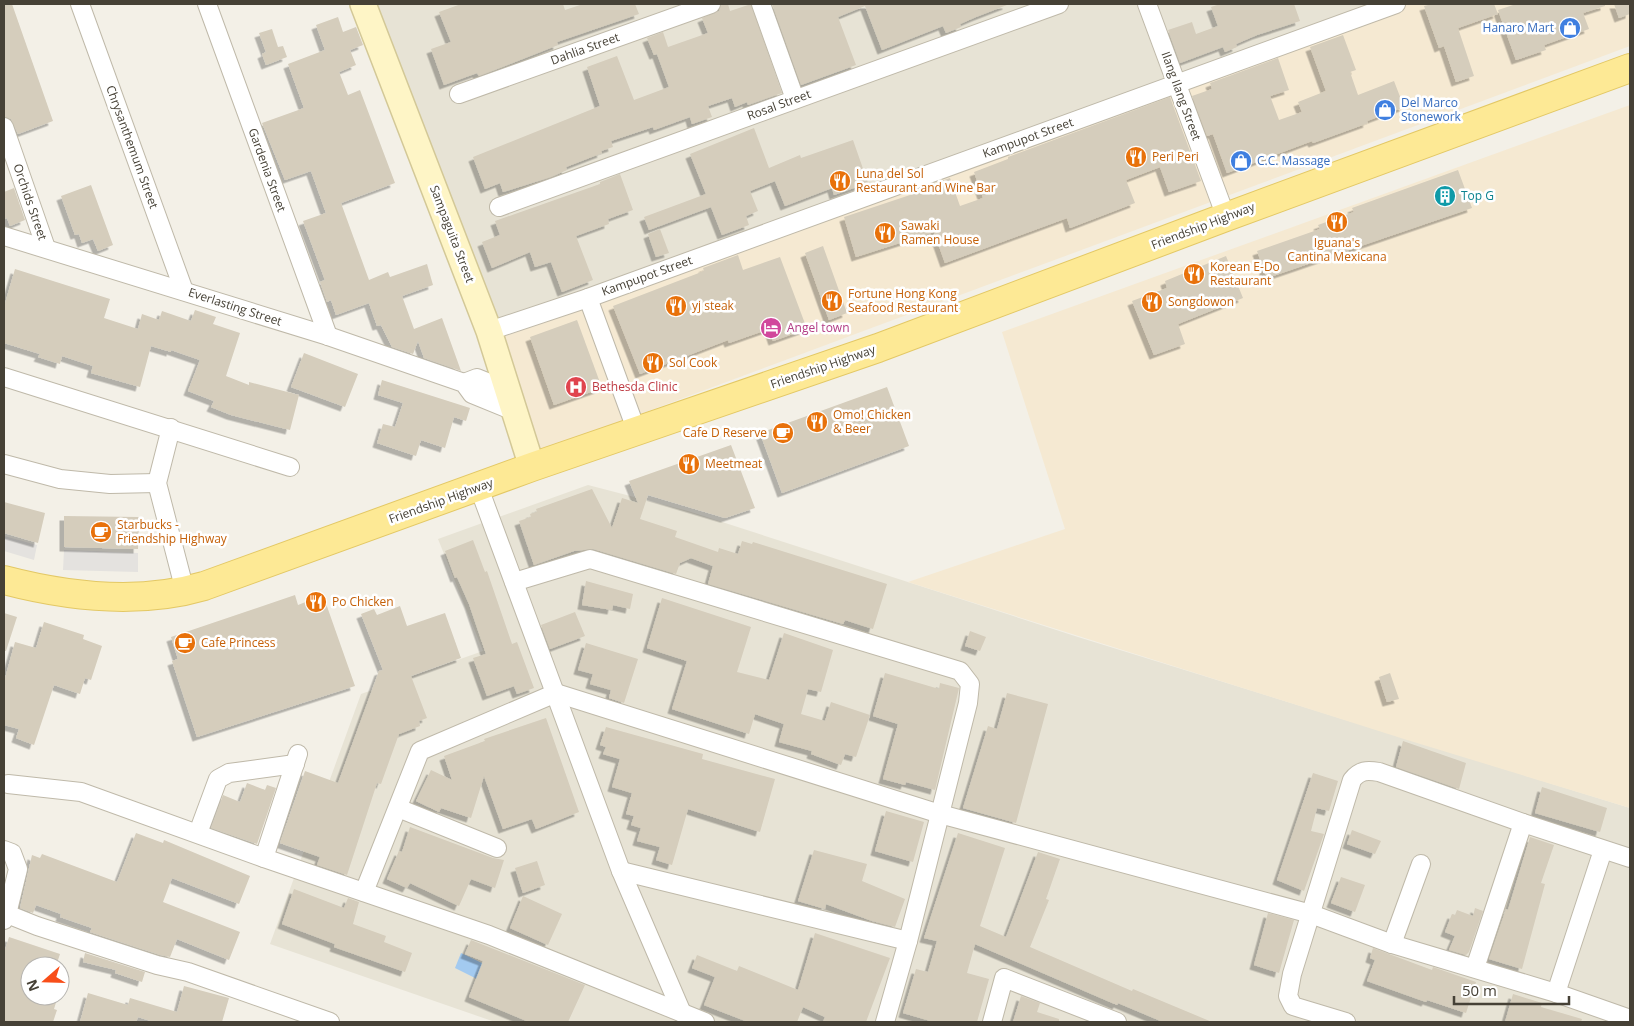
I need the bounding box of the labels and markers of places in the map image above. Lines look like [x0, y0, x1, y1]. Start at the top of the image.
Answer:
shop icon: Hanaro Mart [1558, 16, 1582, 40]
place label: Hanaro Mart [1483, 19, 1554, 36]
place label: Del Marco Stonework [1401, 94, 1462, 125]
shop icon: Del Marco Stonework [1373, 98, 1397, 122]
restaurant icon: Peri Peri [1124, 145, 1148, 169]
place label: Peri Peri [1152, 148, 1199, 165]
shop icon: C.C. Massage [1229, 149, 1253, 173]
place label: C.C. Massage [1257, 152, 1331, 169]
place label: Luna del Sol Restaurant and Wine Bar [856, 165, 996, 196]
restaurant icon: Luna del Sol Restaurant and Wine Bar [828, 169, 852, 193]
building icon: Top G [1433, 184, 1457, 208]
place label: Top G [1461, 187, 1494, 204]
restaurant icon: Iguana's Cantina Mexicana [1325, 210, 1349, 234]
place label: Sawaki Ramen House [901, 217, 980, 248]
restaurant icon: Sawaki Ramen House [873, 221, 897, 245]
place label: Iguana's Cantina Mexicana [1287, 234, 1387, 265]
place label: Korean E-Do Restaurant [1210, 258, 1280, 289]
restaurant icon: Korean E-Do Restaurant [1182, 262, 1206, 286]
place label: Fortune Hong Kong Seafood Restaurant [848, 285, 958, 316]
restaurant icon: Fortune Hong Kong Seafood Restaurant [820, 289, 844, 313]
restaurant icon: Songdowon [1140, 290, 1164, 314]
place label: Songdowon [1168, 293, 1234, 310]
restaurant icon: yj steak [664, 294, 688, 318]
place label: yj steak [692, 297, 735, 314]
hotel icon: Angel town [759, 316, 783, 340]
place label: Angel town [787, 319, 850, 336]
restaurant icon: Sol Cook [641, 351, 665, 375]
place label: Sol Cook [669, 354, 718, 371]
hospital icon: Bethesda Clinic [564, 375, 588, 399]
place label: Bethesda Clinic [592, 378, 678, 395]
place label: Omo! Chicken & Beer [833, 406, 911, 437]
restaurant icon: Omo! Chicken & Beer [805, 410, 829, 434]
cafe icon: Cafe D Reserve [771, 421, 795, 445]
place label: Cafe D Reserve [683, 424, 767, 441]
restaurant icon: Meetmeat [677, 452, 701, 476]
place label: Meetmeat [705, 455, 762, 472]
place label: Starbucks - Friendship Highway [117, 516, 228, 547]
cafe icon: Starbucks - Friendship Highway [89, 520, 113, 544]
restaurant icon: Po Chicken [304, 590, 328, 614]
place label: Po Chicken [332, 593, 394, 610]
cafe icon: Cafe Princess [173, 631, 197, 655]
place label: Cafe Princess [201, 634, 276, 651]

